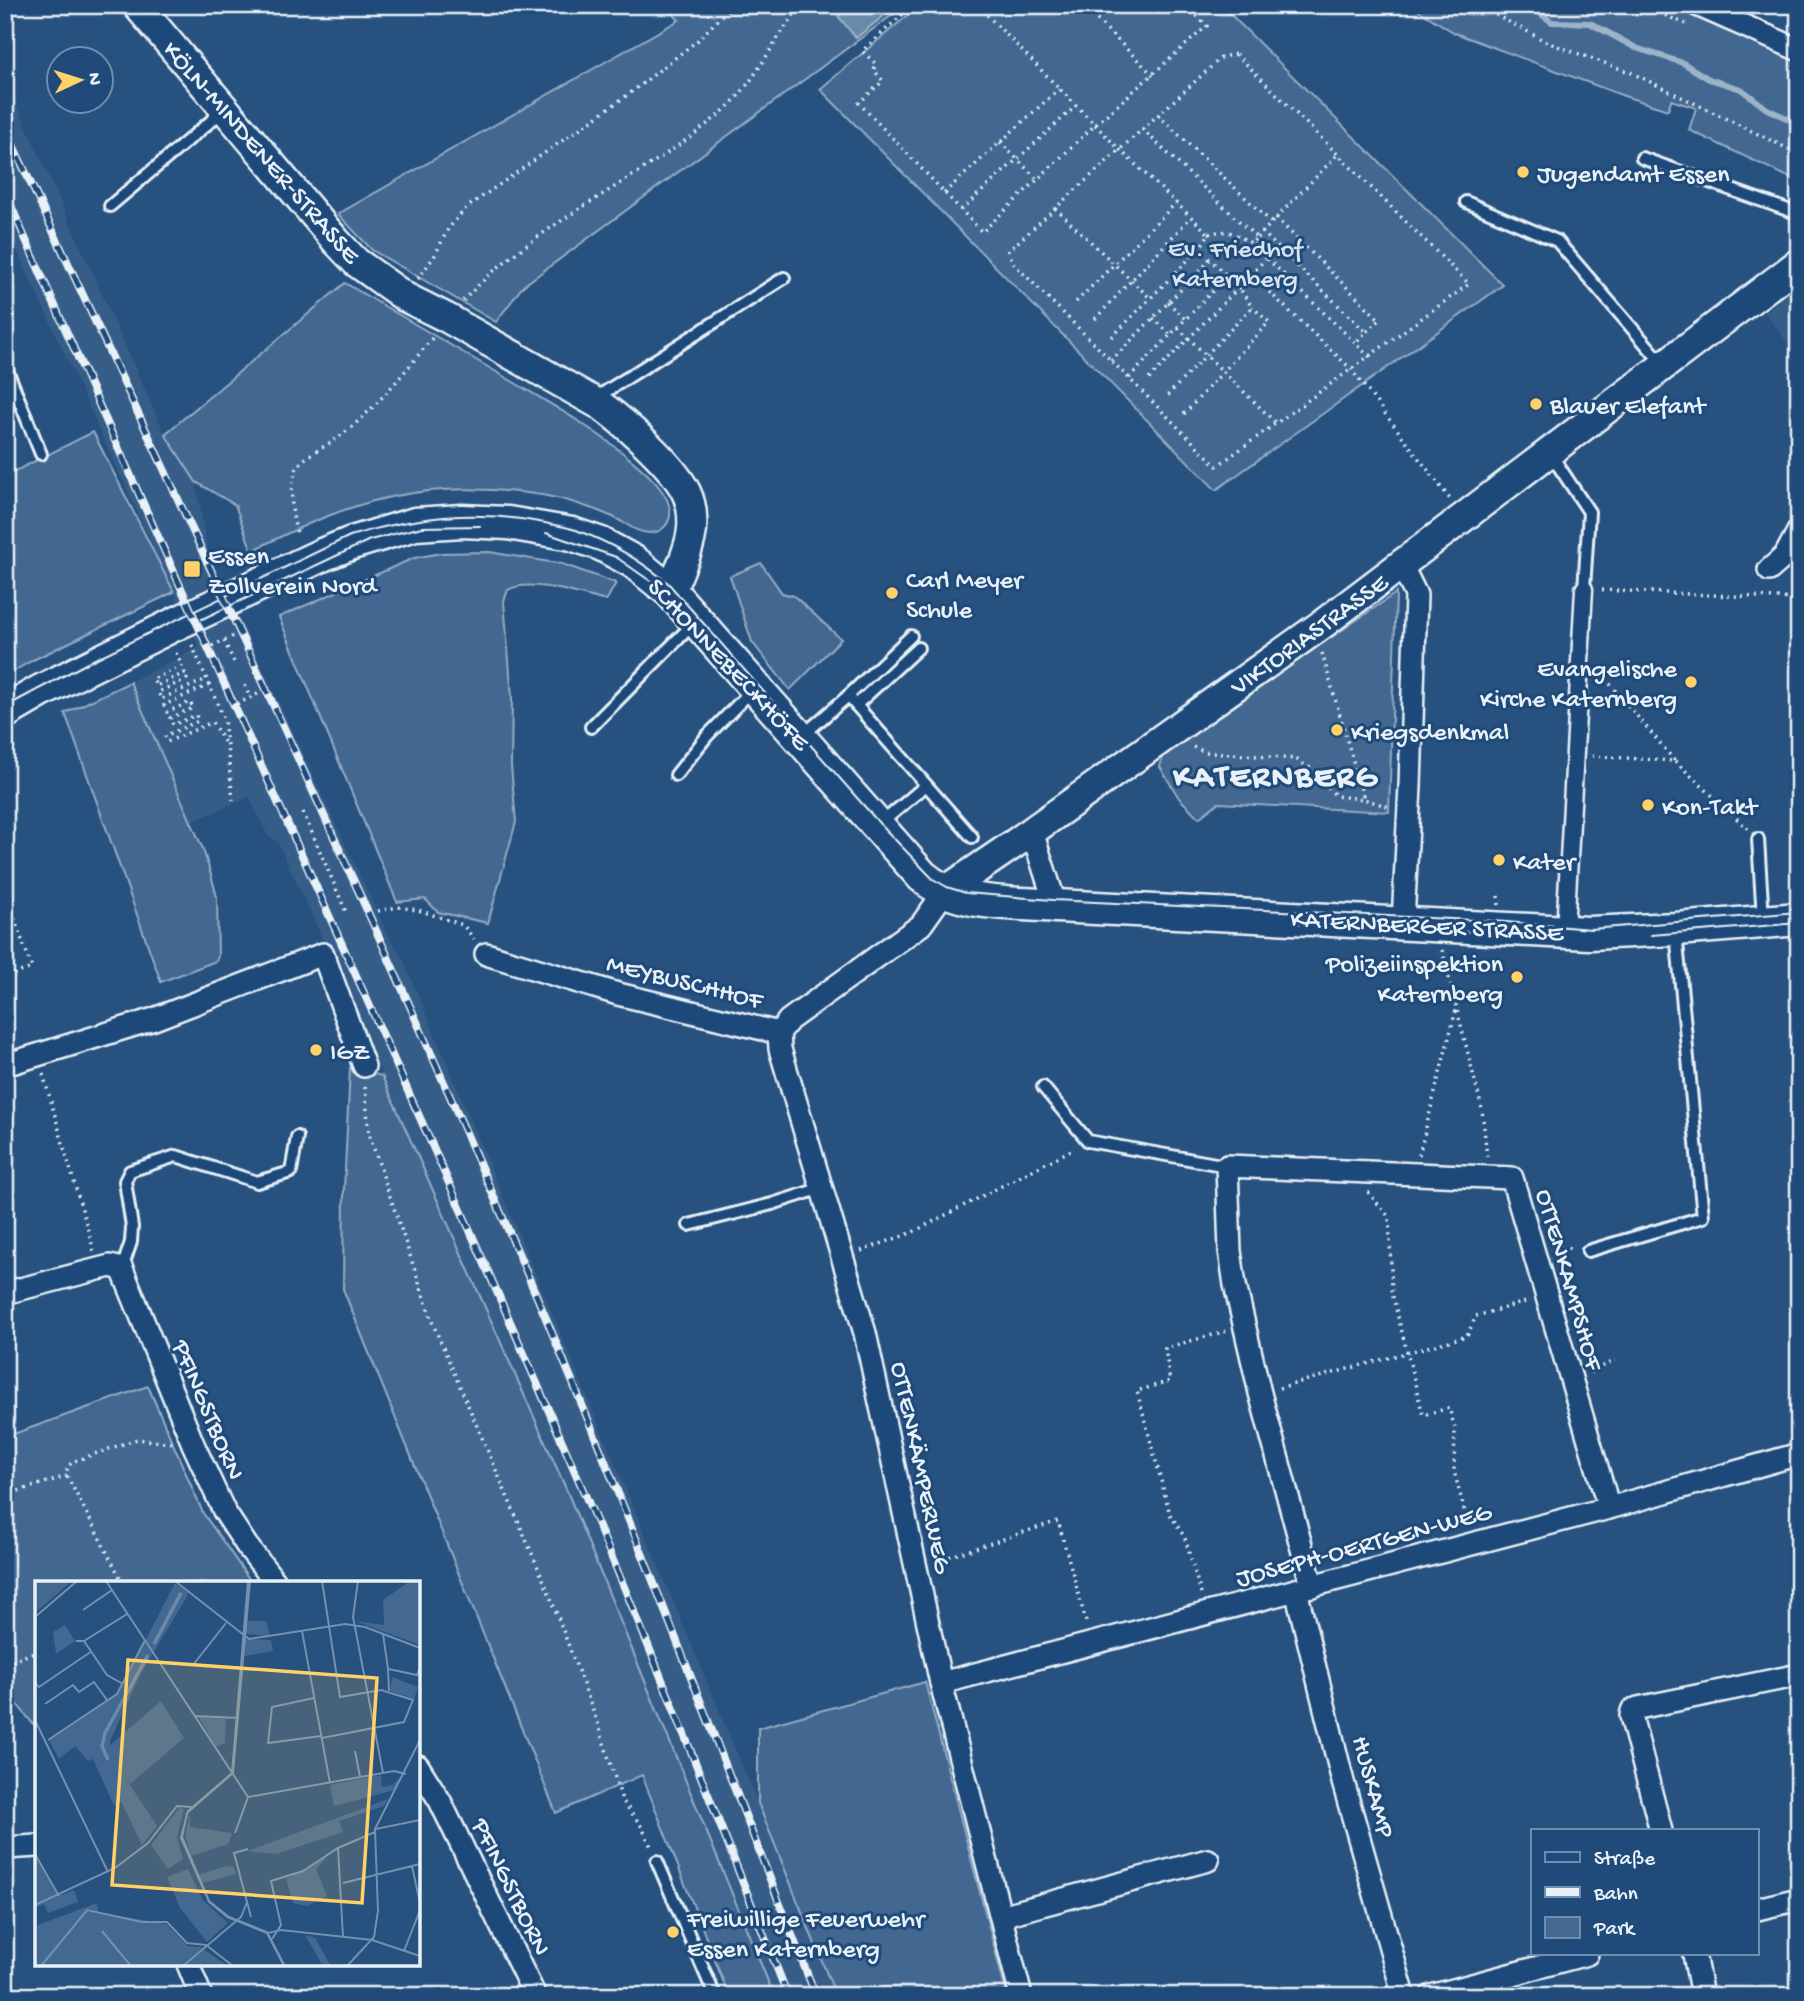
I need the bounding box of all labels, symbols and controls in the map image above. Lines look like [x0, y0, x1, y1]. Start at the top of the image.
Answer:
street label: KÖLN-MINDENER-STRASSE [154, 36, 365, 272]
north arrow [46, 46, 116, 116]
text: N [82, 72, 105, 86]
place label: Jugendamt Essen [1537, 161, 1730, 192]
marker: Jugendamt Essen [1515, 164, 1531, 180]
park label: Ev. Friedhof Katernberg [1168, 236, 1304, 297]
place label: Blauer Elefant [1549, 393, 1708, 424]
marker: Blauer Elefant [1528, 396, 1544, 412]
place label: Essen Zollverein Nord [208, 543, 378, 604]
marker: Essen Zollverein Nord [182, 559, 202, 579]
place label: Carl Meyer Schule [906, 567, 1025, 628]
street label: VIKTORIASTRASSE [1225, 569, 1396, 705]
street label: SCHONNEBECKHÖFE [639, 573, 815, 759]
marker: Carl Meyer Schule [884, 585, 900, 601]
place label: Evangelische Kirche Katernberg [1480, 656, 1678, 717]
marker: Evangelische Kirche Katernberg [1683, 674, 1699, 690]
place label: Kriegsdenkmal [1351, 719, 1509, 750]
marker: Kriegsdenkmal [1329, 722, 1345, 738]
district label: KATERNBERG [1172, 760, 1379, 798]
place label: Kon-Takt [1662, 794, 1759, 825]
marker: Kon-Takt [1640, 797, 1656, 813]
place label: Kater [1513, 849, 1578, 880]
marker: Kater [1491, 852, 1507, 868]
street label: KATERNBERGER STRASSE [1289, 906, 1565, 951]
street label: MEYBUSCHHOF [603, 950, 767, 1019]
place label: Polizeiinspektion Katernberg [1325, 951, 1504, 1012]
marker: Polizeiinspektion Katernberg [1509, 969, 1525, 985]
place label: IGZ [330, 1039, 371, 1070]
marker: IGZ [308, 1042, 324, 1058]
street label: OTTENKAMPSHOF [1526, 1186, 1608, 1376]
street label: PFINGSTBORN [162, 1335, 249, 1485]
street label: OTTENKÄMPERWEG [881, 1359, 956, 1578]
street label: JOSEPH-OERTGEN-WEG [1233, 1498, 1497, 1596]
inset map [35, 1581, 420, 1966]
street label: HUSKAMP [1342, 1733, 1399, 1842]
street label: PFINGSTBORN [462, 1813, 556, 1962]
legend [1531, 1829, 1758, 1955]
text: Straße [1594, 1848, 1656, 1873]
text: Bahn [1593, 1883, 1638, 1908]
place label: Freiwillige Feuerwehr Essen Katernberg [686, 1906, 927, 1967]
text: Park [1593, 1918, 1637, 1943]
marker: Freiwillige Feuerwehr Essen Katernberg [665, 1924, 681, 1940]

